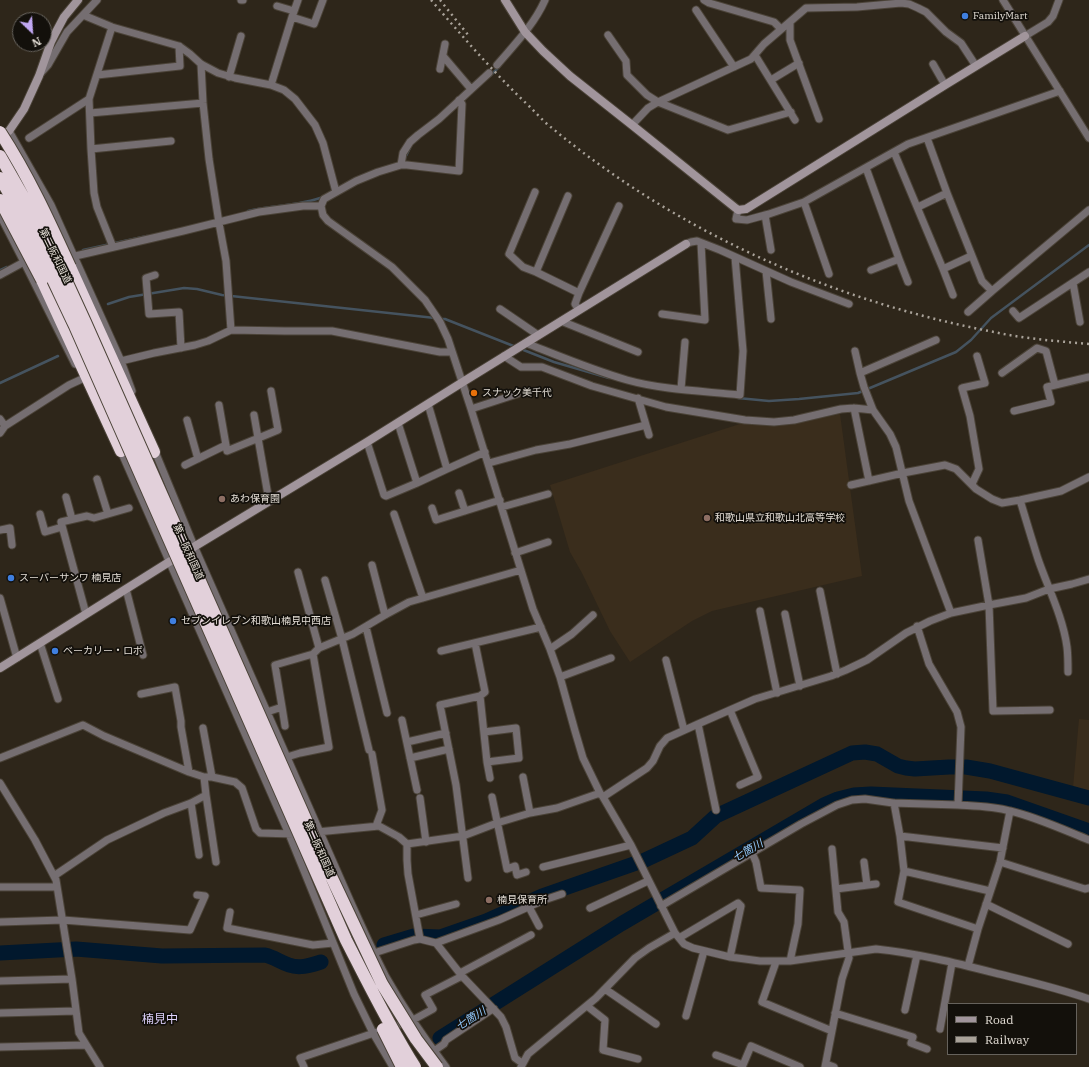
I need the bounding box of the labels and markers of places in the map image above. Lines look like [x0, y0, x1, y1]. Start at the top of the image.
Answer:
place label: FamilyMart [973, 10, 1028, 22]
marker: FamilyMart [960, 11, 970, 21]
place label: スナック美千代 [482, 387, 552, 399]
marker: スナック美千代 [469, 388, 479, 398]
place label: あわ保育園 [230, 493, 280, 505]
marker: あわ保育園 [217, 494, 227, 504]
place label: 和歌山県立和歌山北高等学校 [715, 512, 845, 524]
marker: 和歌山県立和歌山北高等学校 [702, 513, 712, 523]
place label: スーパーサンワ 楠見店 [19, 572, 121, 584]
marker: スーパーサンワ 楠見店 [6, 573, 16, 583]
place label: セブンイレブン和歌山楠見中西店 [181, 615, 331, 627]
marker: セブンイレブン和歌山楠見中西店 [168, 616, 178, 626]
place label: ベーカリー・ロボ [63, 645, 143, 657]
marker: ベーカリー・ロボ [50, 646, 60, 656]
place label: 楠見保育所 [497, 894, 547, 906]
marker: 楠見保育所 [484, 895, 494, 905]

